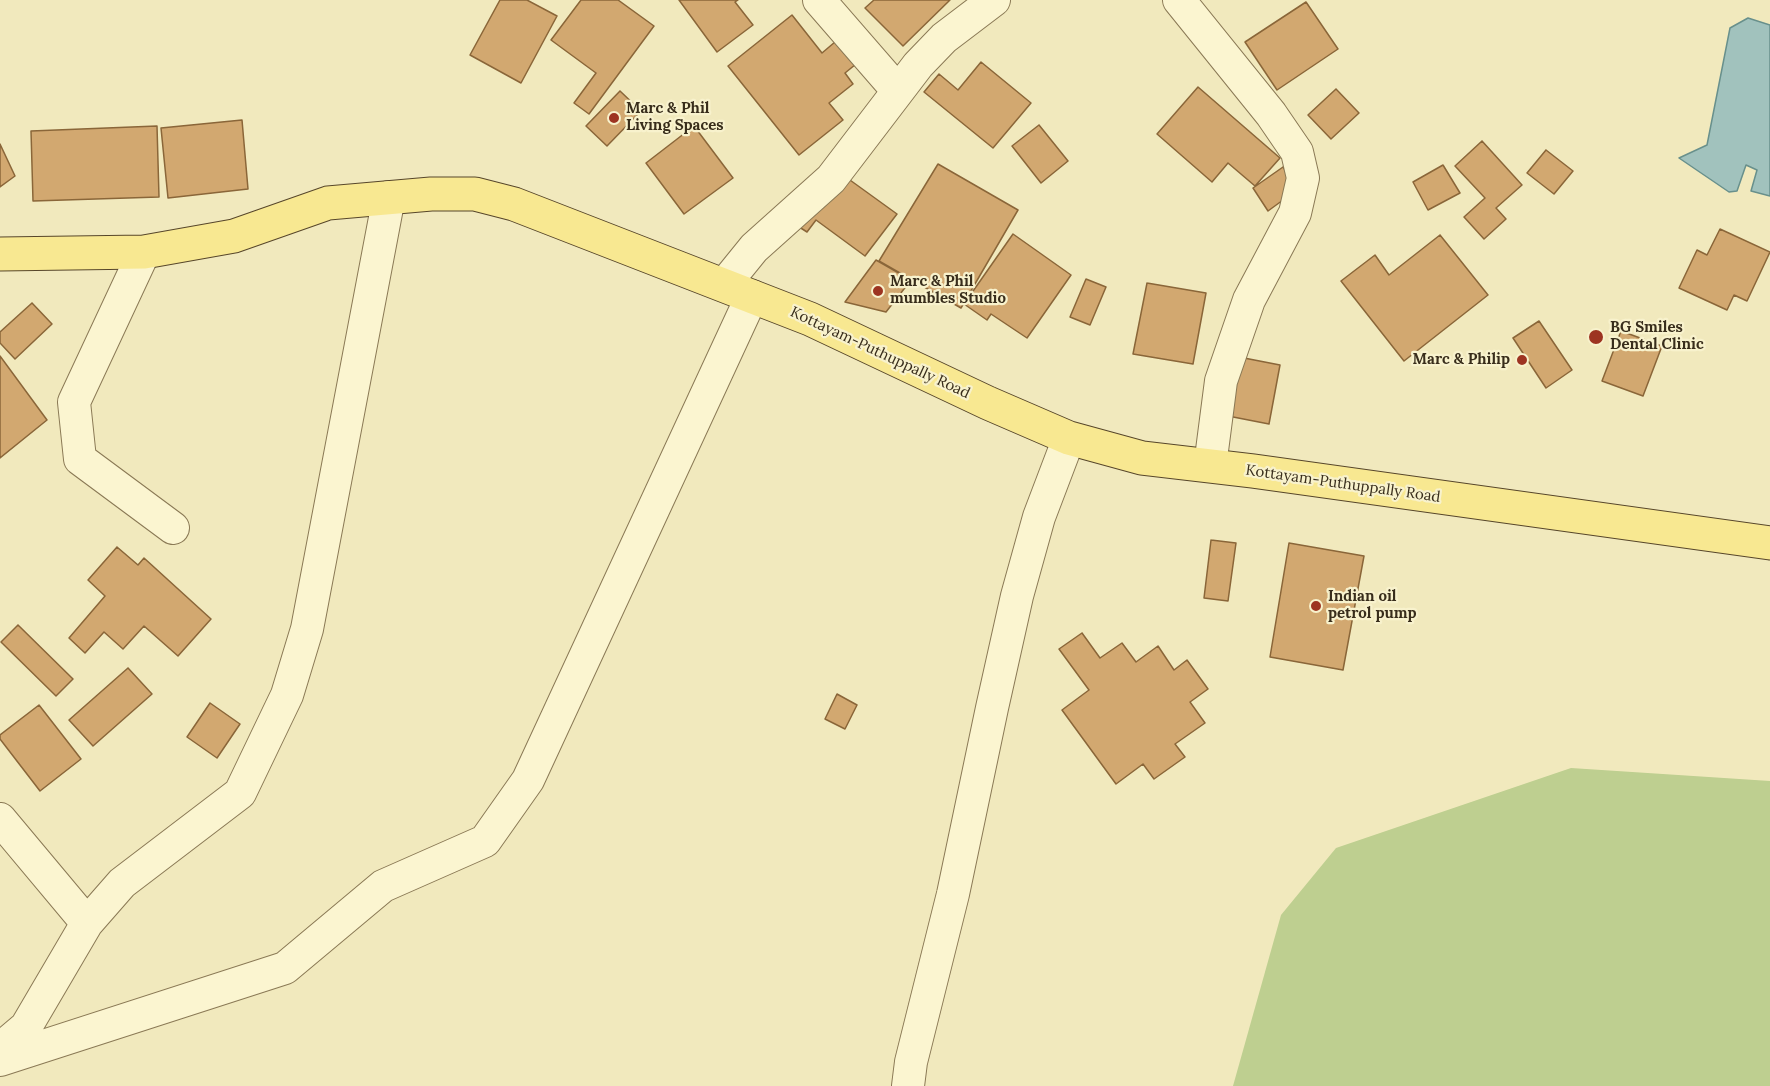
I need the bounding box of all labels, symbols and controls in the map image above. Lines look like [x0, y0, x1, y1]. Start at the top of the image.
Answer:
place label: Marc & Phil Living Spaces [626, 100, 724, 135]
marker: Marc & Phil Living Spaces [607, 111, 621, 125]
place label: Marc & Phil mumbles Studio [890, 273, 1006, 308]
marker: Marc & Phil mumbles Studio [871, 284, 885, 298]
street label: Kottayam-Puthuppally Road [787, 303, 973, 403]
place label: BG Smiles Dental Clinic [1610, 319, 1704, 354]
marker: BG Smiles Dental Clinic [1587, 328, 1605, 346]
place label: Marc & Philip [1413, 351, 1510, 369]
marker: Marc & Philip [1515, 353, 1529, 367]
street label: Kottayam-Puthuppally Road [1244, 461, 1442, 507]
place label: Indian oil petrol pump [1328, 588, 1416, 623]
marker: Indian oil petrol pump [1309, 599, 1323, 613]

